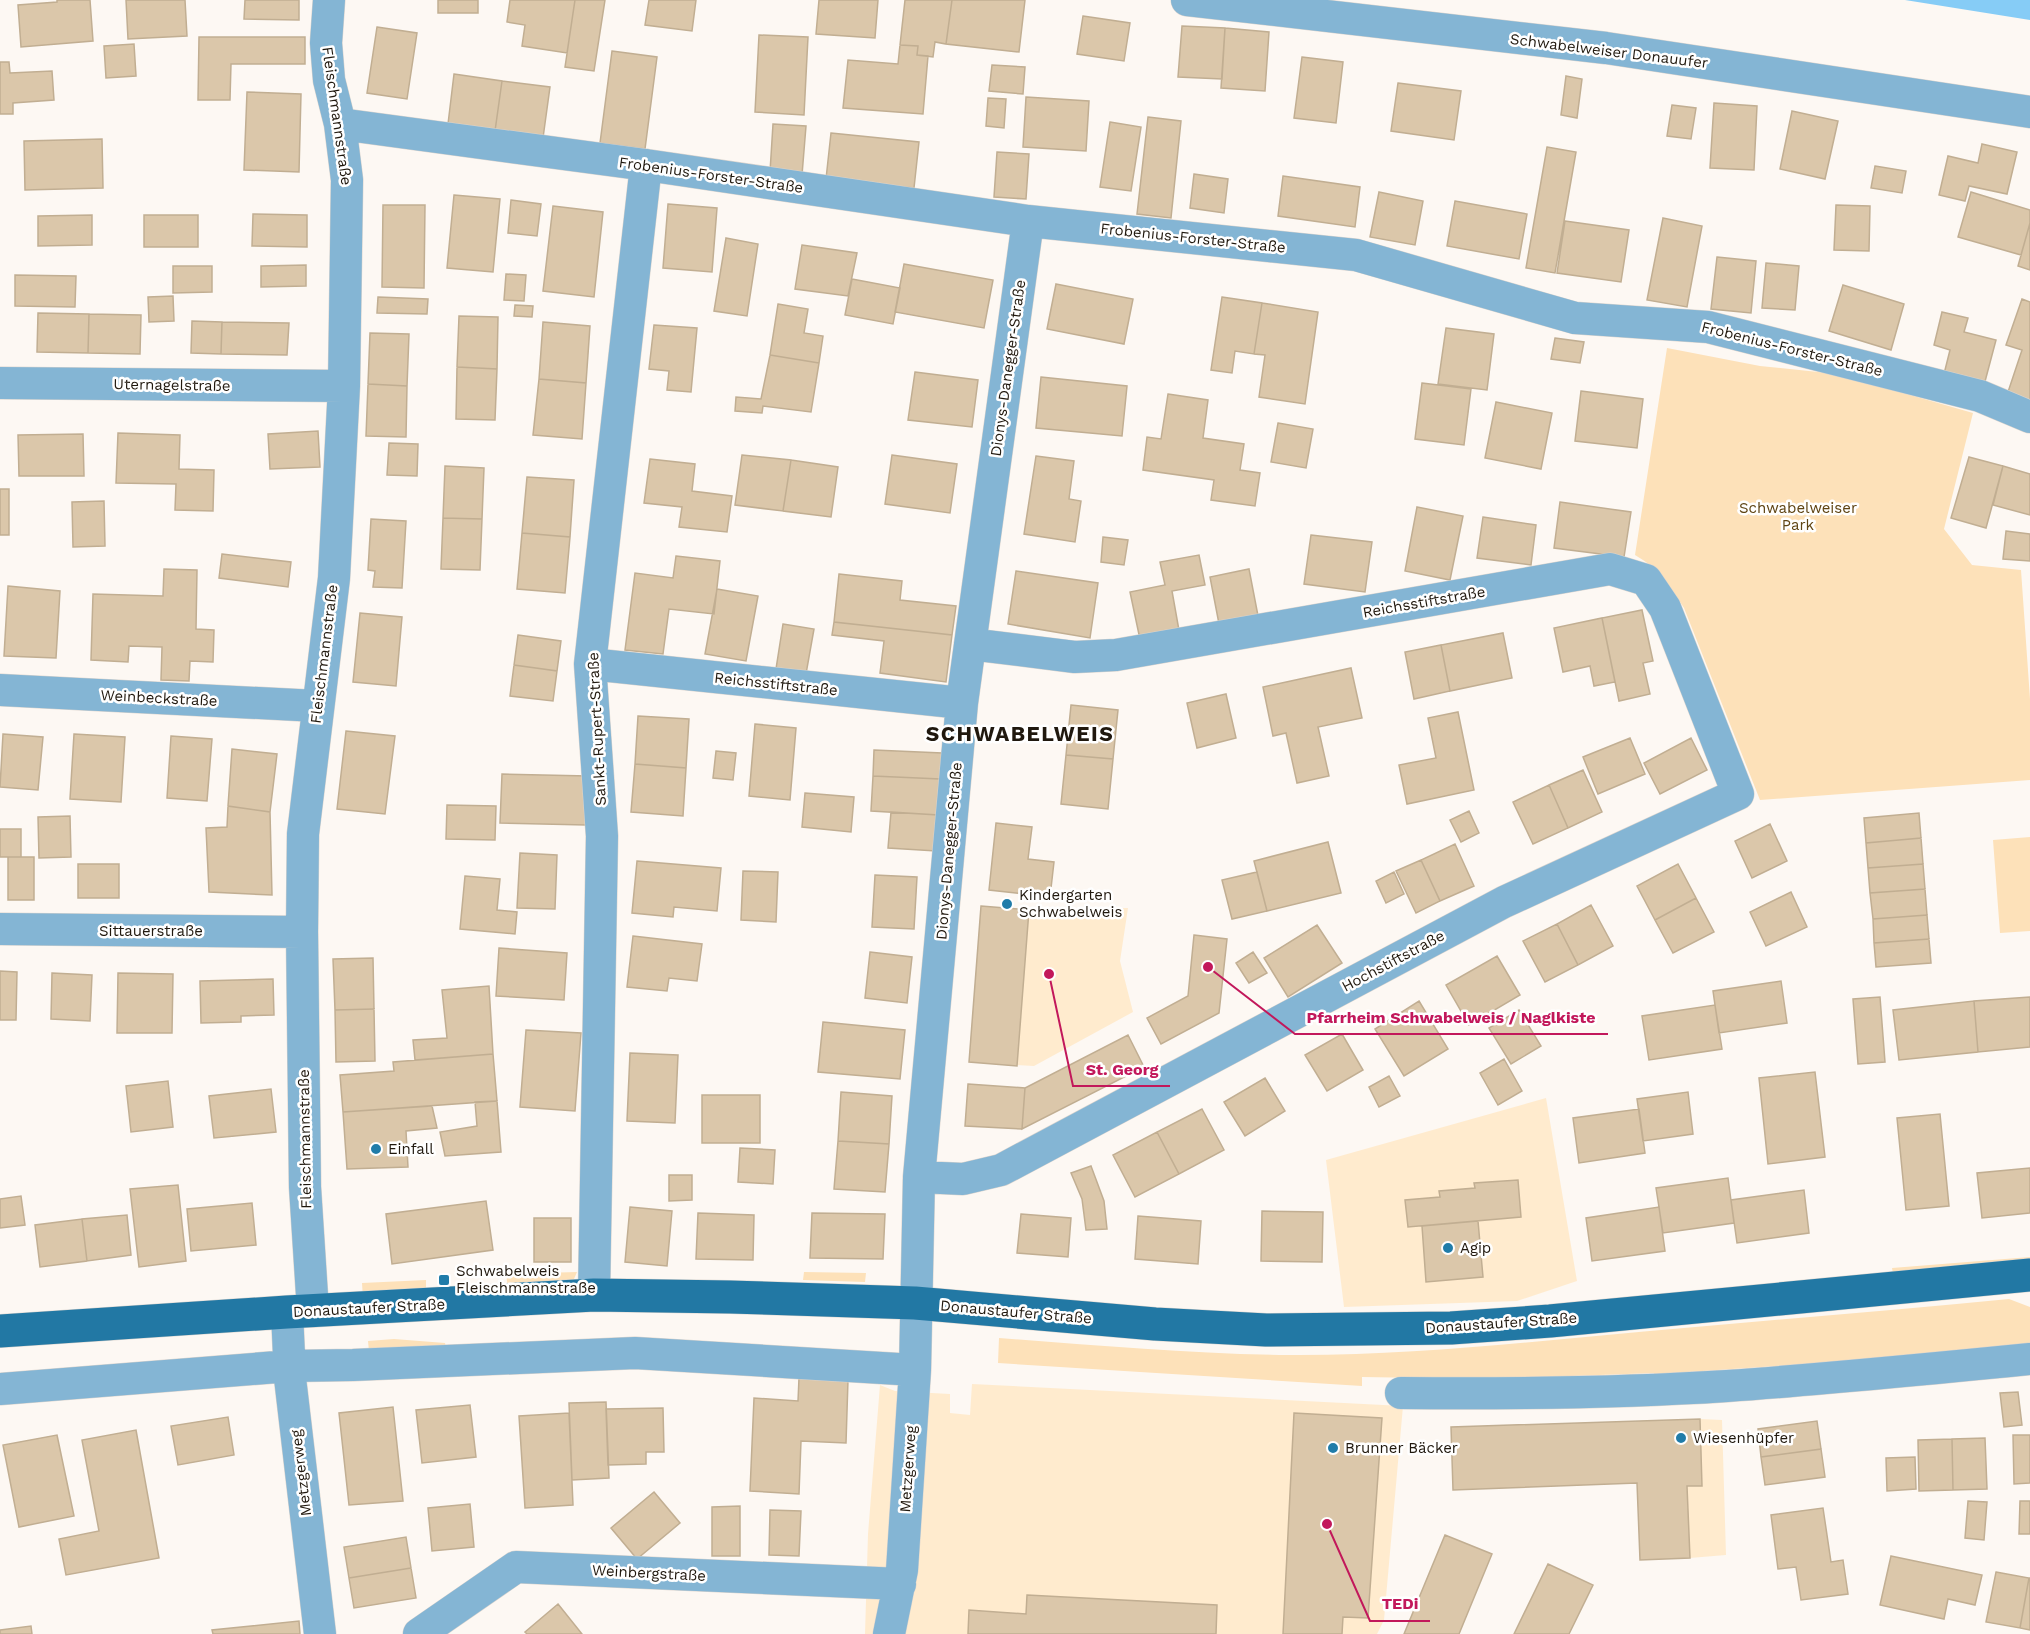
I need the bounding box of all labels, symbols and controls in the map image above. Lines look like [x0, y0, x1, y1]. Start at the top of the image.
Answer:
street label: Schwabelweiser Donauufer [1509, 30, 1709, 72]
street label: Fleischmannstraße [318, 46, 356, 186]
street label: Frobenius-Forster-Straße [618, 153, 804, 197]
street label: Frobenius-Forster-Straße [1100, 219, 1286, 257]
street label: Dionys-Danegger-Straße [987, 278, 1029, 458]
street label: Frobenius-Forster-Straße [1700, 318, 1884, 380]
street label: Uternagelstraße [113, 375, 231, 395]
park label: Schwabelweiser Park [1739, 499, 1857, 534]
street label: Reichsstiftstraße [1361, 582, 1487, 622]
street label: Fleischmannstraße [307, 584, 341, 724]
street label: Sankt-Rupert-Straße [584, 652, 610, 806]
street label: Reichsstiftstraße [713, 669, 839, 699]
street label: Weinbeckstraße [100, 686, 218, 710]
district label: SCHWABELWEIS [926, 721, 1114, 746]
street label: Dionys-Danegger-Straße [932, 761, 966, 941]
place label: Kindergarten Schwabelweis [1019, 886, 1122, 921]
marker: Kindergarten Schwabelweis [1000, 897, 1014, 911]
street label: Sittauerstraße [99, 922, 203, 940]
street label: Hochstiftstraße [1339, 926, 1447, 996]
callout: Pfarrheim Schwabelweis / Naglkiste [1295, 1000, 1608, 1034]
text: Pfarrheim Schwabelweis / Naglkiste [1307, 1008, 1595, 1027]
callout: St. Georg [1073, 1052, 1170, 1086]
text: St. Georg [1086, 1060, 1158, 1079]
street label: Fleischmannstraße [295, 1069, 315, 1209]
place label: Einfall [388, 1140, 434, 1158]
marker: Einfall [369, 1142, 383, 1156]
place label: Agip [1460, 1239, 1491, 1257]
marker: Agip [1441, 1241, 1455, 1255]
place label: Schwabelweis Fleischmannstraße [456, 1262, 596, 1297]
marker: Schwabelweis Fleischmannstraße [437, 1273, 451, 1287]
street label: Donaustaufer Straße [293, 1295, 445, 1321]
street label: Donaustaufer Straße [939, 1296, 1093, 1328]
street label: Donaustaufer Straße [1424, 1309, 1578, 1337]
street label: Metzgerweg [896, 1425, 920, 1513]
street label: Metzgerweg [287, 1429, 315, 1517]
place label: Wiesenhüpfer [1693, 1429, 1794, 1447]
marker: Wiesenhüpfer [1674, 1431, 1688, 1445]
place label: Brunner Bäcker [1345, 1439, 1458, 1457]
marker: Brunner Bäcker [1326, 1441, 1340, 1455]
street label: Weinbergstraße [592, 1561, 706, 1585]
callout: TEDi [1370, 1587, 1430, 1621]
text: TEDi [1382, 1594, 1418, 1613]

